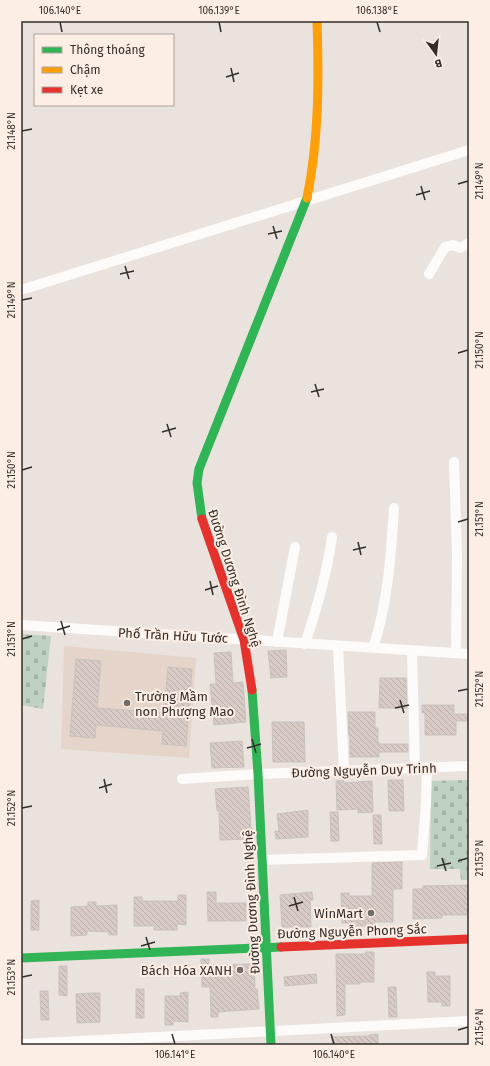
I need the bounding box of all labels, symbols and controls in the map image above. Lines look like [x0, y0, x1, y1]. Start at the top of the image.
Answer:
text: 106.140°E [39, 5, 81, 17]
text: 106.139°E [198, 5, 240, 17]
text: 106.138°E [356, 5, 398, 17]
legend [34, 34, 174, 106]
north arrow [416, 34, 456, 74]
text: Thông thoáng [70, 43, 146, 57]
text: B [433, 56, 443, 70]
text: Chậm [70, 63, 100, 77]
text: Kẹt xe [70, 83, 103, 97]
text: 21.148°N [6, 112, 18, 150]
text: 21.149°N [474, 162, 486, 200]
text: 21.149°N [6, 281, 18, 319]
text: 21.150°N [474, 331, 486, 369]
text: 21.150°N [6, 451, 18, 489]
text: 21.151°N [474, 501, 486, 537]
street label: Đường Dương Đình Nghệ [205, 507, 264, 649]
text: 21.151°N [6, 621, 18, 657]
street label: Phố Trần Hữu Tước [118, 625, 228, 646]
text: 21.152°N [474, 671, 486, 707]
place label: Trường Mầm non Phượng Mao [135, 689, 234, 719]
marker: Trường Mầm non Phượng Mao [122, 698, 132, 708]
street label: Đường Nguyễn Duy Trinh [291, 760, 437, 781]
text: 21.152°N [6, 790, 18, 826]
street label: Đường Dương Đình Nghệ [240, 830, 263, 974]
text: 21.153°N [474, 840, 486, 876]
place label: WinMart [314, 906, 363, 921]
marker: WinMart [366, 908, 376, 918]
street label: Đường Nguyễn Phong Sắc [277, 920, 427, 942]
text: 21.153°N [6, 959, 18, 995]
place label: Bách Hóa XANH [141, 963, 232, 978]
marker: Bách Hóa XANH [235, 965, 245, 975]
text: 21.154°N [474, 1008, 486, 1046]
text: 106.141°E [155, 1049, 195, 1061]
text: 106.140°E [313, 1049, 355, 1061]

